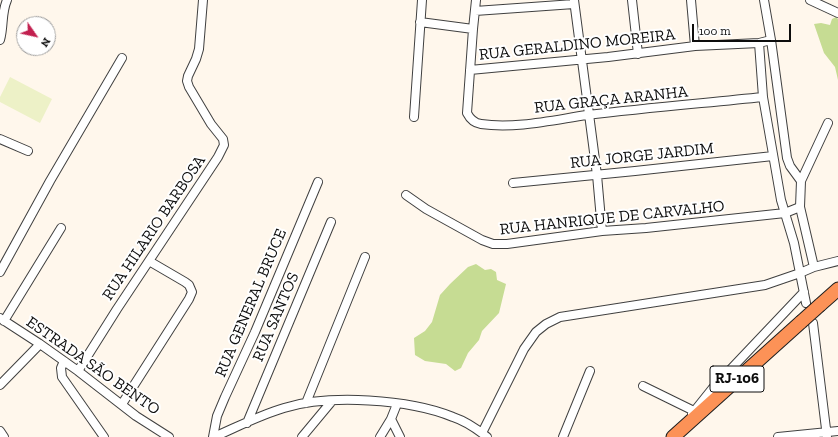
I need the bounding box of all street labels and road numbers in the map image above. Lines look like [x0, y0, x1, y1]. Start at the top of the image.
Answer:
street label: RUA GERALDINO MOREIRA [478, 25, 676, 65]
street label: RUA GRAÇA ARANHA [533, 82, 689, 118]
street label: RUA JORGE JARDIM [569, 139, 715, 173]
street label: RUA HILARIO BARBOSA [98, 152, 210, 304]
street label: RUA HANRIQUE DE CARVALHO [499, 197, 725, 239]
street label: RUA GENERAL BRUCE [211, 226, 291, 380]
street label: RUA SANTOS [249, 270, 303, 364]
street label: ESTRADA SÃO BENTO [22, 313, 164, 419]
road number: RJ-106 [710, 366, 764, 392]

